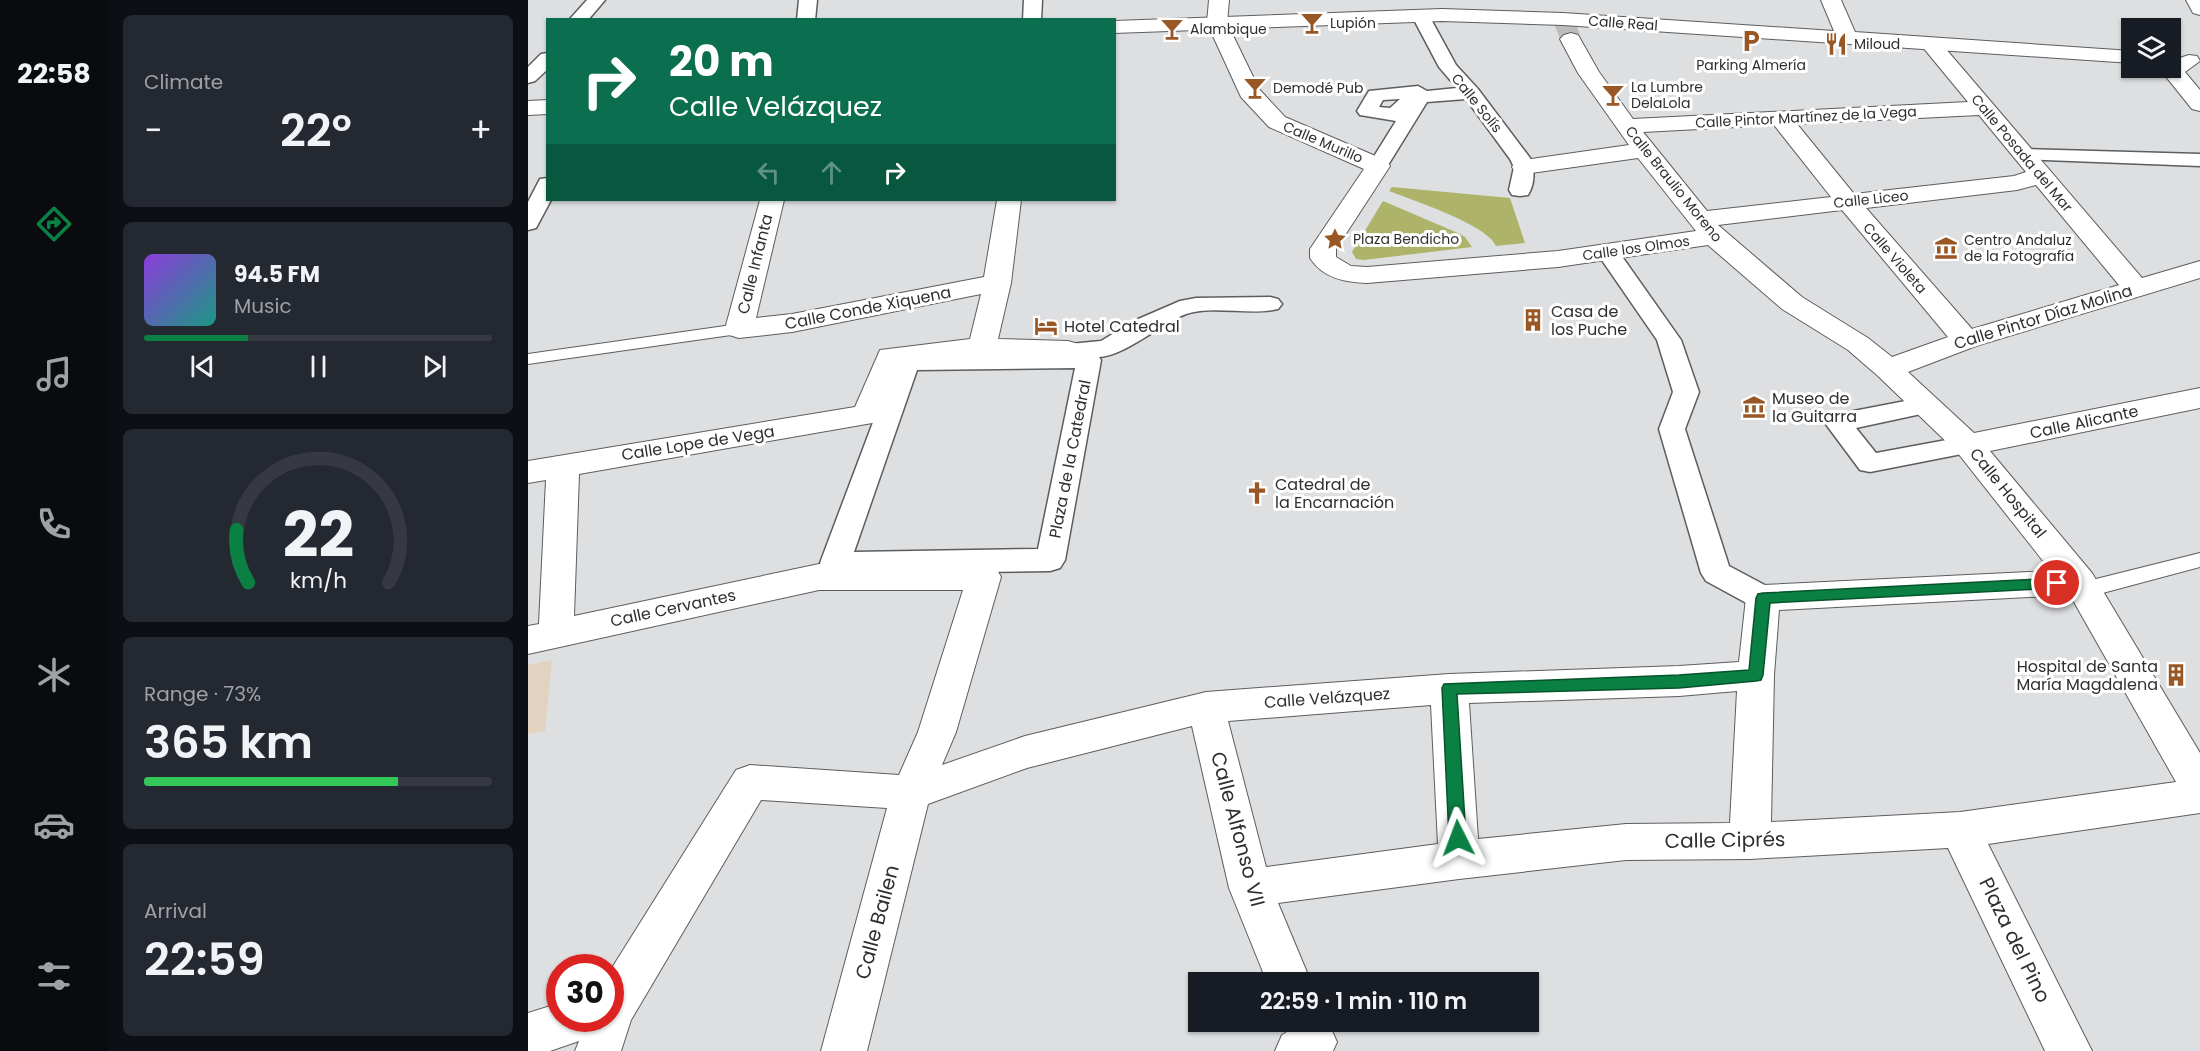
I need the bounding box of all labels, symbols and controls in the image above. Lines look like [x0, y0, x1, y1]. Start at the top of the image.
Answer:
bar icon: Lupión [1299, 10, 1325, 36]
street label: Calle Real [1588, 11, 1658, 35]
place label: Lupión [1330, 13, 1376, 33]
bar icon: Alambique [1159, 16, 1185, 42]
map controls [2121, 18, 2181, 78]
button: layers [2121, 18, 2181, 78]
place label: Alambique [1190, 19, 1267, 39]
parking icon: Parking Almería [1738, 28, 1764, 54]
restaurant icon: Miloud [1823, 31, 1849, 57]
text: 20 m [669, 32, 774, 91]
place label: Miloud [1854, 34, 1900, 54]
icon: right [570, 42, 648, 120]
text: 22:58 [17, 55, 91, 92]
place label: Parking Almería [1696, 55, 1806, 75]
text: Climate [144, 68, 223, 96]
street label: Calle Solís [1447, 69, 1507, 137]
bar icon: Demodé Pub [1242, 75, 1268, 101]
place label: La Lumbre DelaLola [1631, 77, 1703, 113]
place label: Demodé Pub [1273, 78, 1363, 98]
bar icon: La Lumbre DelaLola [1600, 82, 1626, 108]
text: Calle Velázquez [669, 88, 882, 125]
street label: Calle Posada del Mar [1967, 90, 2077, 216]
text: 22° [280, 99, 352, 162]
street label: Calle Pintor Martínez de la Vega [1695, 101, 1917, 133]
text: − [144, 107, 162, 154]
text: + [469, 107, 492, 154]
street label: Calle Murillo [1280, 116, 1366, 168]
street label: Calle Braulio Moreno [1621, 122, 1727, 246]
icon: left [752, 156, 785, 189]
icon: ahead [815, 156, 848, 189]
icon: right [878, 156, 911, 189]
street label: Calle Liceo [1833, 185, 1909, 213]
icon: directions [33, 203, 75, 245]
street label: Calle Infanta [731, 212, 779, 316]
street label: Calle Violeta [1859, 218, 1931, 298]
place icon: Plaza Bendicho [1322, 226, 1348, 252]
place label: Plaza Bendicho [1353, 229, 1459, 249]
place label: Centro Andaluz de la Fotografía [1964, 230, 2074, 266]
street label: Calle los Olmos [1581, 231, 1691, 265]
museum icon: Centro Andaluz de la Fotografía [1933, 235, 1959, 261]
text: 94.5 FM [234, 259, 320, 290]
street label: Calle Pintor Díaz Molina [1951, 279, 2135, 355]
street label: Calle Conde Xiquena [783, 281, 953, 335]
text: Music [234, 292, 292, 320]
place label: Casa de los Puche [1551, 300, 1627, 341]
building icon: Casa de los Puche [1520, 307, 1546, 333]
hotel icon: Hotel Catedral [1033, 313, 1059, 339]
place label: Hotel Catedral [1064, 315, 1180, 338]
icon: previous [186, 350, 219, 383]
icon: pause [302, 350, 335, 383]
icon: next [418, 350, 451, 383]
icon: music [33, 353, 75, 395]
street label: Plaza de la Catedral [1043, 378, 1097, 540]
place label: Museo de la Guitarra [1772, 387, 1857, 428]
museum icon: Museo de la Guitarra [1741, 394, 1767, 420]
street label: Calle Alicante [2028, 399, 2140, 445]
street label: Calle Lope de Vega [620, 420, 776, 466]
street label: Calle Hospital [1964, 443, 2052, 543]
place label: Catedral de la Encarnación [1275, 473, 1394, 514]
church icon: Catedral de la Encarnación [1244, 480, 1270, 506]
text: 22 [282, 491, 354, 579]
icon: phone [33, 503, 75, 545]
pin [2031, 557, 2082, 608]
text: km/h [289, 565, 347, 596]
icon: arrive [2040, 566, 2073, 599]
street label: Calle Cervantes [608, 583, 738, 633]
icon: climate [33, 654, 75, 696]
place label: Hospital de Santa María Magdalena [2016, 655, 2158, 696]
building icon: Hospital de Santa María Magdalena [2163, 662, 2189, 688]
text: Range · 73% [144, 680, 261, 708]
street label: Calle Velázquez [1263, 682, 1391, 714]
text: 365 km [144, 711, 313, 774]
street label: Calle Alfonso VII [1204, 749, 1272, 909]
icon: car [33, 804, 75, 846]
position arrow [1426, 806, 1490, 870]
street label: Calle Ciprés [1664, 825, 1786, 855]
street label: Calle Bailen [848, 862, 906, 982]
street label: Plaza del Pino [1973, 873, 2057, 1007]
text: Arrival [144, 897, 207, 925]
text: 22:59 [144, 928, 265, 991]
speed limit sign: 30 [546, 954, 624, 1032]
icon: filters [33, 955, 75, 997]
text: 22:59 · 1 min · 110 m [1260, 986, 1467, 1017]

